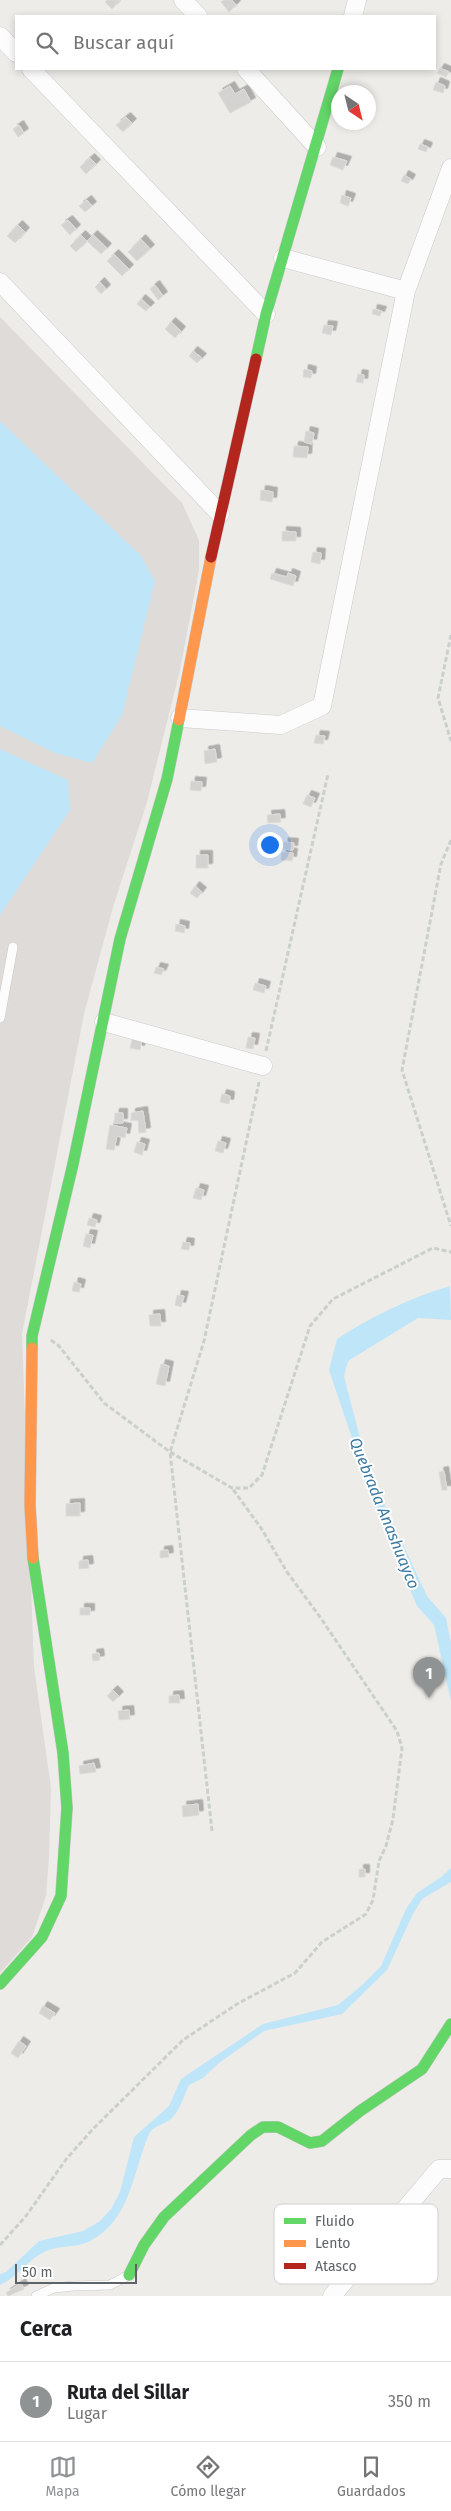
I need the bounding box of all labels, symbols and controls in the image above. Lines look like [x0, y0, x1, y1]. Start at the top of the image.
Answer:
search box [15, 15, 436, 70]
icon: search [33, 29, 61, 57]
text: Buscar aquí [73, 31, 174, 54]
north arrow [331, 85, 376, 130]
your location [257, 832, 283, 858]
water label: Quebrada Anashuayco [345, 1435, 424, 1592]
pin: 1 [413, 1657, 445, 1698]
legend [274, 2204, 438, 2284]
text: Fluido [315, 2213, 354, 2230]
text: Lento [315, 2235, 350, 2252]
text: Atasco [315, 2258, 357, 2275]
scale bar [15, 2261, 138, 2284]
text: 50 m [22, 2264, 53, 2281]
text: Cerca [20, 2316, 72, 2342]
text: Ruta del Sillar [67, 2381, 189, 2404]
text: 1 [32, 2392, 40, 2411]
text: 350 m [388, 2392, 431, 2411]
text: Lugar [67, 2404, 107, 2423]
tab: Mapa [45, 2453, 80, 2500]
tab: Cómo llegar [171, 2453, 246, 2500]
tab: Guardados [337, 2453, 406, 2500]

